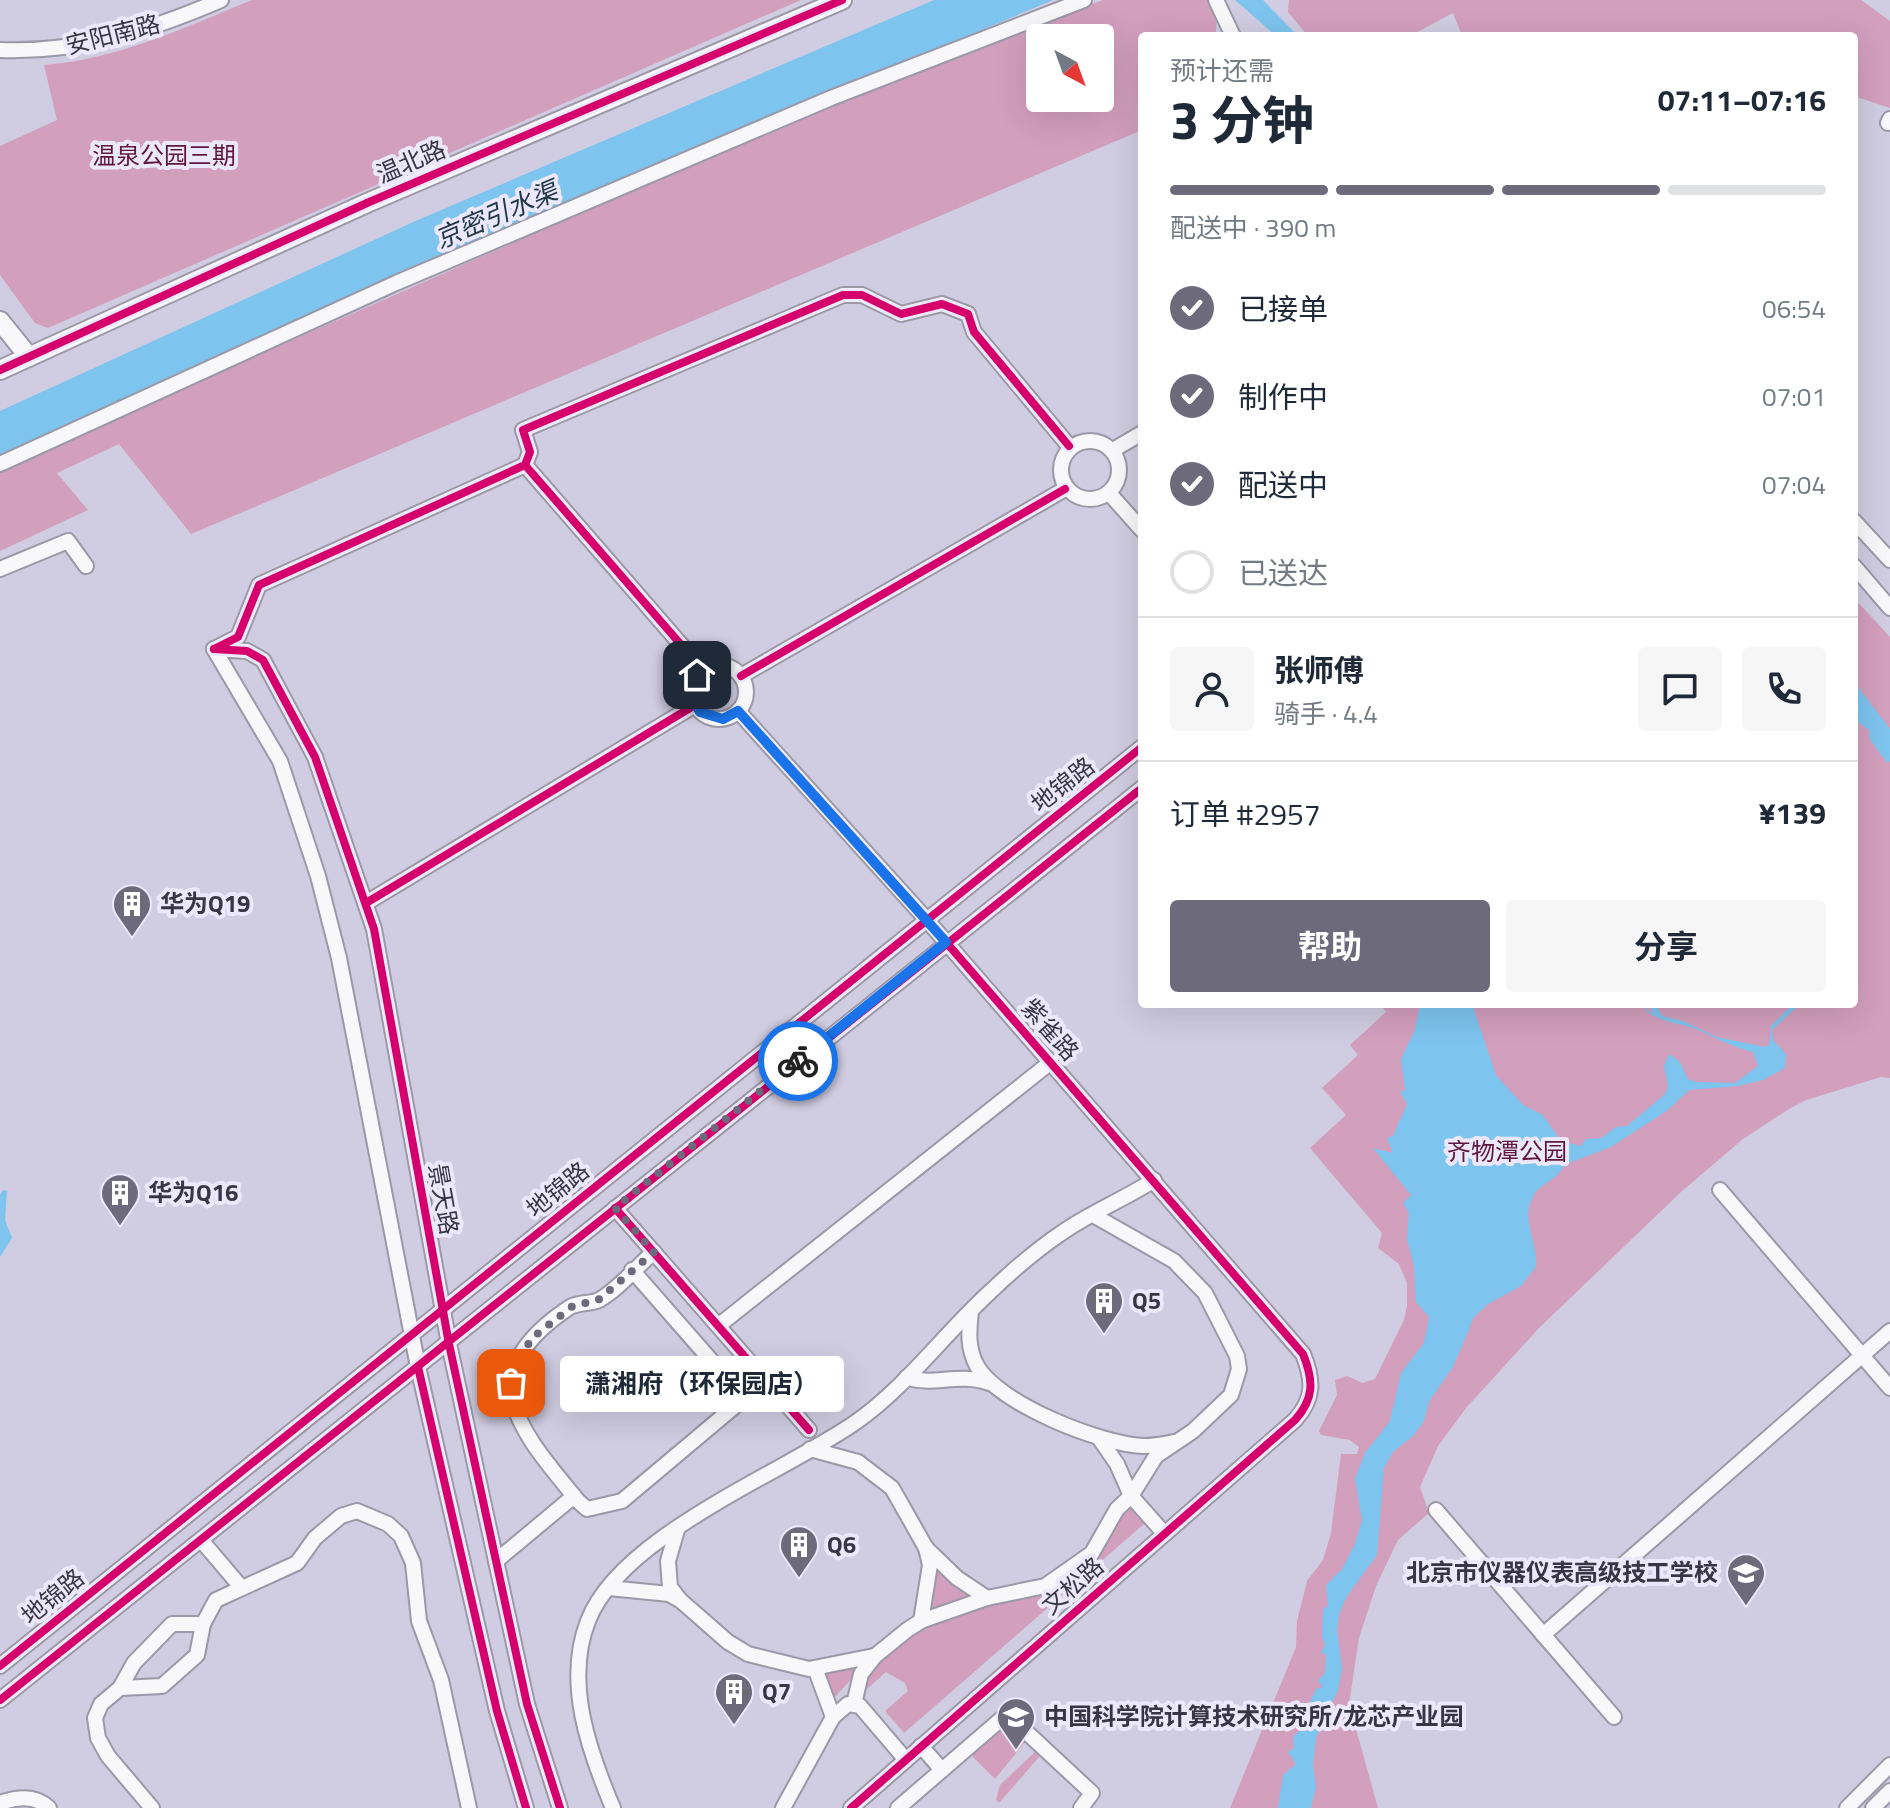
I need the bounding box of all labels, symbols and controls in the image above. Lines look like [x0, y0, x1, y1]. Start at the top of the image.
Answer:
street label: 安阳南路 [62, 5, 164, 63]
north arrow [1026, 24, 1114, 112]
map controls [1026, 24, 1114, 112]
text: 预计还需 [1170, 51, 1274, 90]
text: 07:11–07:16 [1658, 77, 1826, 123]
text: 3 分钟 [1170, 80, 1315, 159]
street label: 温北路 [370, 130, 451, 192]
park label: 温泉公园三期 [92, 137, 236, 173]
water label: 京密引水渠 [428, 170, 567, 258]
text: 配送中 · 390 m [1170, 208, 1336, 247]
icon: check [1170, 286, 1214, 330]
text: 已接单 [1238, 286, 1328, 332]
text: 06:54 [1762, 289, 1826, 328]
icon: check [1170, 374, 1214, 418]
text: 制作中 [1238, 374, 1328, 420]
text: 07:01 [1762, 377, 1826, 416]
icon: check [1170, 462, 1214, 506]
text: 配送中 [1238, 462, 1328, 508]
text: 07:04 [1762, 465, 1826, 504]
text: 已送达 [1238, 550, 1328, 596]
pin [663, 641, 731, 709]
button: person [1170, 647, 1254, 731]
text: 张师傅 [1274, 647, 1364, 693]
button: chat [1638, 647, 1722, 731]
button: phone [1742, 647, 1826, 731]
icon: home [675, 653, 719, 697]
text: 骑手 · 4.4 [1274, 694, 1378, 733]
street label: 地锦路 [1023, 748, 1102, 821]
text: ¥139 [1759, 790, 1826, 836]
text: 订单 #2957 [1170, 791, 1321, 837]
building icon: 华为Q19 [111, 883, 153, 938]
place label: 华为Q19 [160, 885, 251, 921]
button: 帮助 [1170, 900, 1490, 992]
button: 分享 [1506, 900, 1826, 992]
street label: 紫雀路 [1014, 990, 1088, 1068]
courier [758, 1021, 838, 1101]
icon: bike [776, 1039, 820, 1083]
park label: 齐物潭公园 [1447, 1133, 1567, 1169]
street label: 地锦路 [518, 1153, 597, 1226]
street label: 景天路 [420, 1160, 468, 1237]
building icon: 华为Q16 [99, 1172, 141, 1227]
place label: 华为Q16 [148, 1174, 239, 1210]
building icon: Q5 [1083, 1280, 1125, 1335]
place label: Q5 [1132, 1282, 1161, 1318]
pin [477, 1349, 545, 1417]
callout: 潇湘府（环保园店） [559, 1355, 843, 1411]
icon: bag [489, 1361, 533, 1405]
text: 潇湘府（环保园店） [585, 1364, 819, 1403]
building icon: Q6 [778, 1524, 820, 1579]
place label: Q6 [827, 1526, 856, 1562]
street label: 文松路 [1033, 1548, 1111, 1622]
school or university icon: 北京市仪器仪表高级技工学校 [1725, 1552, 1767, 1607]
place label: 北京市仪器仪表高级技工学校 [1406, 1554, 1718, 1590]
street label: 地锦路 [13, 1560, 92, 1633]
building icon: Q7 [713, 1671, 755, 1726]
place label: Q7 [762, 1673, 791, 1709]
school or university icon: 中国科学院计算技术研究所/龙芯产业园 [995, 1696, 1037, 1751]
place label: 中国科学院计算技术研究所/龙芯产业园 [1044, 1698, 1463, 1734]

